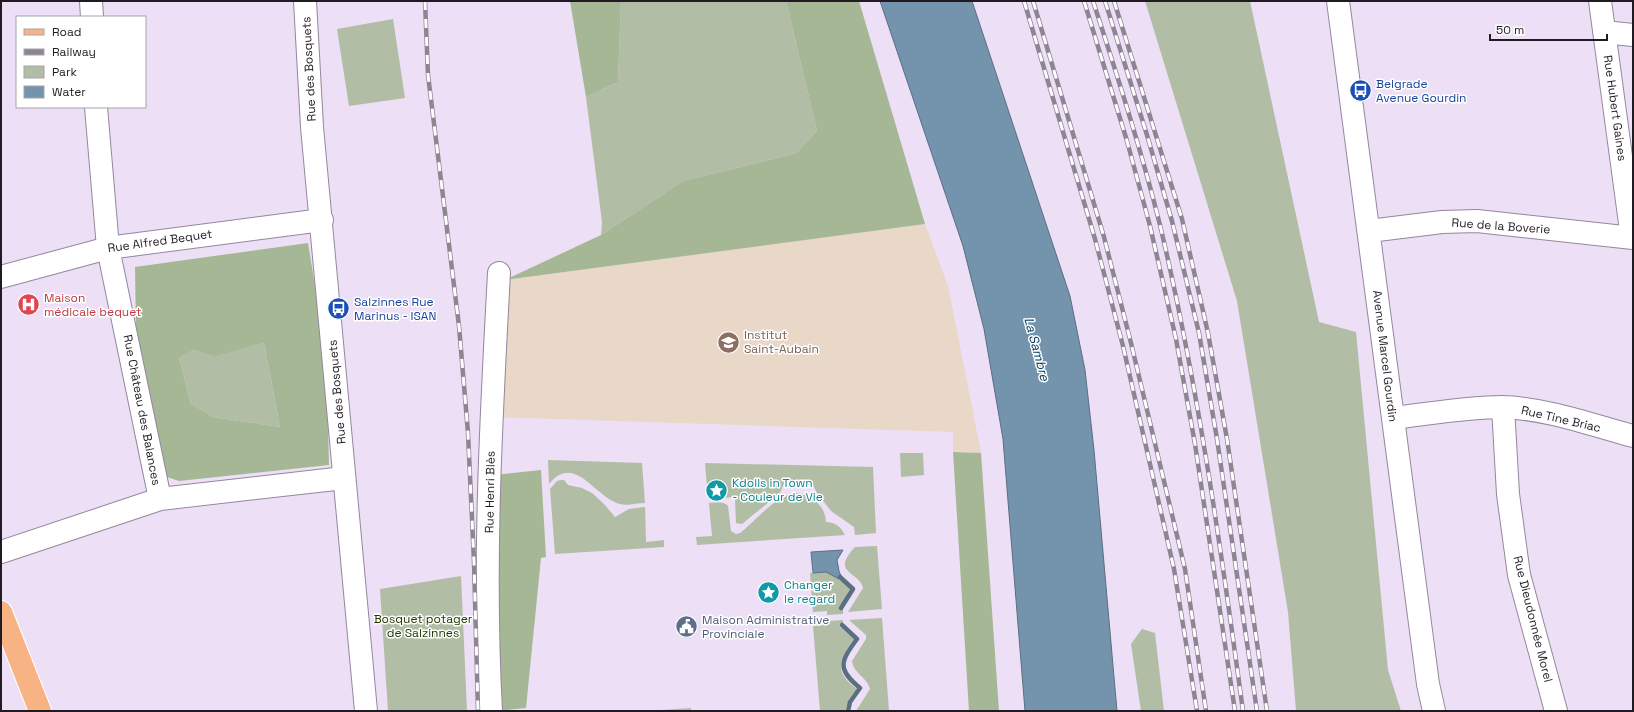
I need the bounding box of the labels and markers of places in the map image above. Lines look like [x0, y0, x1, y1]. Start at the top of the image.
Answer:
place label: Belgrade Avenue Gourdin [1376, 76, 1466, 106]
bus stop icon: Belgrade Avenue Gourdin [1348, 78, 1374, 104]
place label: Maison médicale bequet [44, 290, 142, 320]
hospital icon: Maison médicale bequet [16, 292, 42, 318]
place label: Salzinnes Rue Marinus - ISAN [354, 294, 436, 324]
bus stop icon: Salzinnes Rue Marinus - ISAN [325, 296, 351, 322]
place label: Institut Saint-Aubain [744, 327, 819, 357]
school or university icon: Institut Saint-Aubain [716, 329, 742, 355]
place label: Kdolls in Town - Couleur de Vie [732, 475, 823, 505]
place icon: Kdolls in Town - Couleur de Vie [704, 477, 730, 503]
place label: Changer le regard [784, 577, 835, 607]
place icon: Changer le regard [756, 579, 782, 605]
place label: Maison Administrative Provinciale [702, 612, 829, 642]
public building icon: Maison Administrative Provinciale [673, 614, 699, 640]

